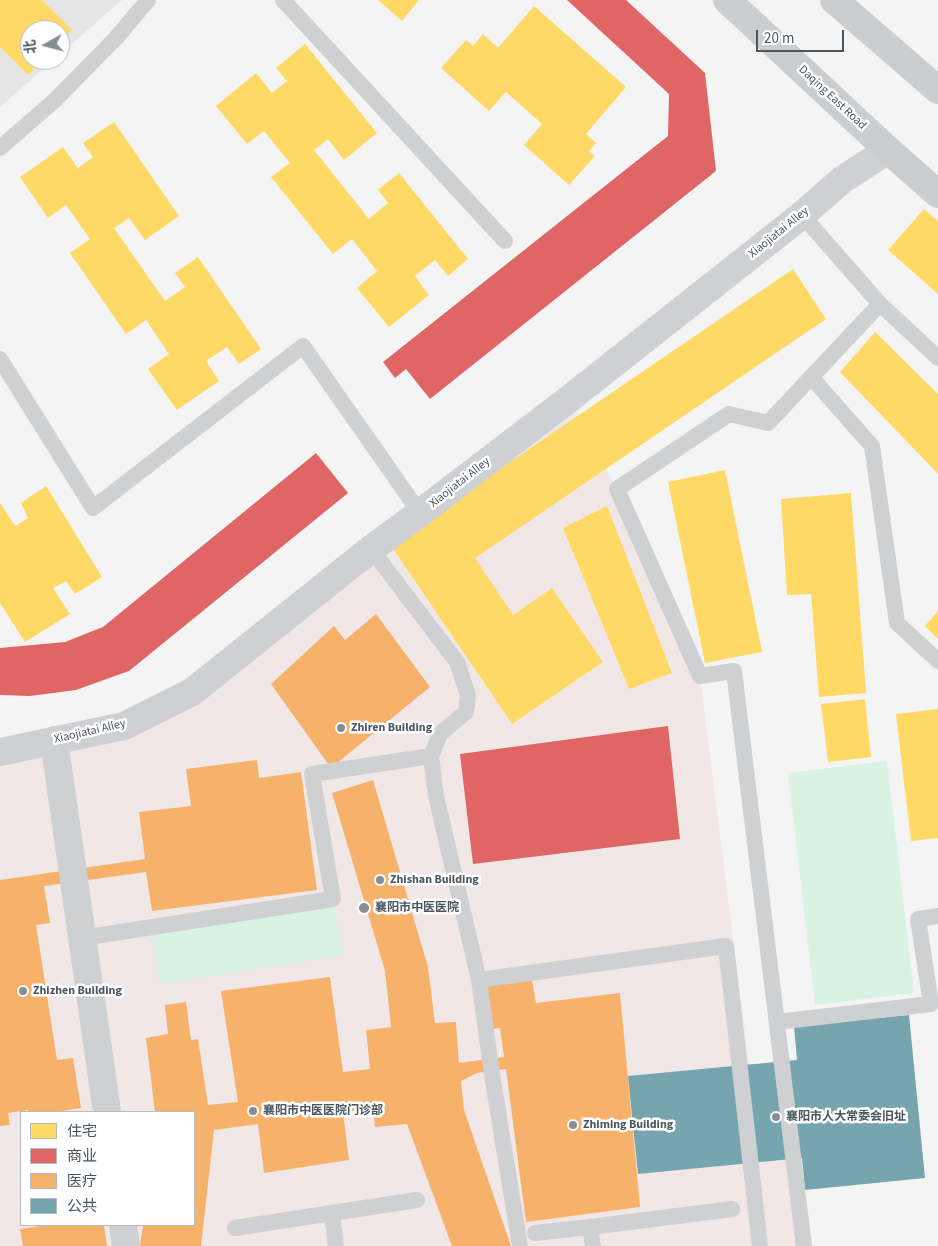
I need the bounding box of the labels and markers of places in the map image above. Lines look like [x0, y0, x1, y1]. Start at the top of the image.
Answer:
place label: Zhiren Building [351, 721, 432, 735]
marker: Zhiren Building [335, 722, 347, 734]
place label: Zhishan Building [390, 873, 479, 887]
marker: Zhishan Building [374, 874, 386, 886]
marker: 襄阳市中医医院 [357, 901, 371, 915]
place label: 襄阳市中医医院 [375, 901, 459, 915]
place label: Zhizhen Building [33, 984, 122, 998]
marker: Zhizhen Building [17, 985, 29, 997]
place label: 襄阳市中医医院门诊部 [263, 1104, 383, 1118]
marker: 襄阳市中医医院门诊部 [247, 1105, 259, 1117]
place label: 襄阳市人大常委会旧址 [786, 1110, 906, 1124]
marker: 襄阳市人大常委会旧址 [770, 1111, 782, 1123]
place label: Zhiming Building [583, 1118, 673, 1132]
marker: Zhiming Building [567, 1119, 579, 1131]

